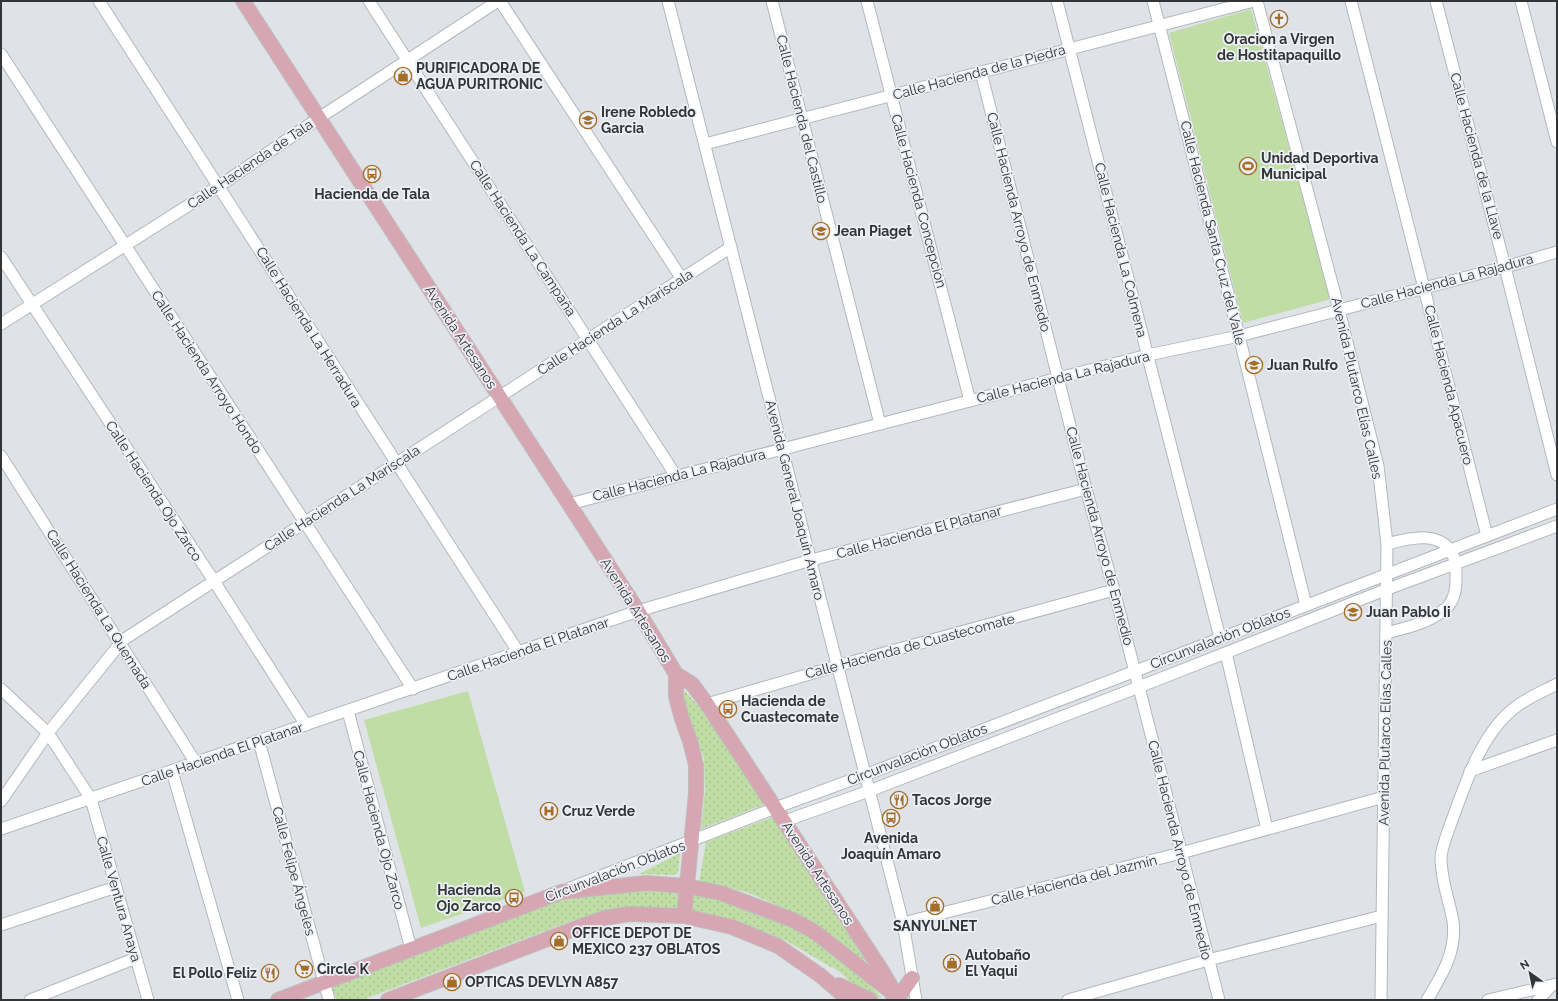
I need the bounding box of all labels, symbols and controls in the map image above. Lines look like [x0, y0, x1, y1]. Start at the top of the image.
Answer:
church icon: Oracion a Virgen de Hostitapaquillo [1269, 9, 1289, 29]
place label: Oracion a Virgen de Hostitapaquillo [1217, 31, 1342, 63]
street label: Calle Hacienda del Castillo [773, 33, 831, 205]
street label: Calle Hacienda de la Piedra [891, 41, 1067, 103]
place label: PURIFICADORA DE AGUA PURITRONIC [416, 60, 543, 92]
shop icon: PURIFICADORA DE AGUA PURITRONIC [393, 66, 413, 86]
street label: Calle Hacienda de la Llave [1447, 71, 1507, 241]
place label: Irene Robledo Garcia [601, 104, 696, 136]
school or university icon: Irene Robledo Garcia [578, 110, 598, 130]
street label: Calle Hacienda Arroyo de Enmedio [984, 111, 1054, 333]
street label: Calle Hacienda Concepción [888, 112, 950, 290]
street label: Calle Hacienda de Tala [184, 116, 316, 212]
street label: Calle Hacienda Santa Cruz del Valle [1177, 119, 1249, 347]
place label: Unidad Deportiva Municipal [1261, 150, 1379, 182]
sports icon: Unidad Deportiva Municipal [1238, 156, 1258, 176]
street label: Calle Hacienda La Campaña [466, 157, 580, 319]
street label: Calle Hacienda La Colmena [1092, 161, 1150, 339]
bus stop icon: Hacienda de Tala [362, 164, 382, 184]
place label: Hacienda de Tala [314, 186, 430, 202]
school or university icon: Jean Piaget [811, 221, 831, 241]
place label: Jean Piaget [834, 223, 912, 239]
street label: Calle Hacienda La Herradura [253, 244, 365, 410]
street label: Calle Hacienda La Rajadura [1359, 250, 1535, 312]
street label: Calle Hacienda La Mariscala [534, 266, 696, 378]
street label: Avenida Artesanos [422, 282, 500, 392]
street label: Calle Hacienda Arroyo Hondo [148, 287, 266, 457]
street label: Avenida Plutarco Elías Calles [1328, 296, 1386, 481]
street label: Calle Hacienda Apacuero [1421, 303, 1477, 467]
street label: Calle Hacienda La Rajadura [975, 348, 1151, 406]
school or university icon: Juan Rulfo [1244, 355, 1264, 375]
place label: Juan Rulfo [1267, 357, 1339, 373]
street label: Avenida General Joaquín Amaro [762, 398, 828, 602]
street label: Calle Hacienda Ojo Zarco [103, 418, 205, 564]
street label: Calle Hacienda Arroyo de Enmedio [1063, 425, 1137, 647]
street label: Calle Hacienda La Mariscala [261, 442, 423, 554]
street label: Calle Hacienda La Rajadura [591, 446, 767, 504]
street label: Calle Hacienda El Platanar [835, 502, 1003, 562]
street label: Calle Hacienda La Quemada [43, 526, 155, 692]
street label: Avenida Artesanos [597, 555, 675, 665]
school or university icon: Juan Pablo Ii [1343, 602, 1363, 622]
street label: Circunvalación Oblatos [1148, 604, 1292, 672]
place label: Juan Pablo Ii [1366, 604, 1451, 620]
street label: Calle Hacienda de Cuastecomate [803, 610, 1017, 682]
street label: Calle Hacienda El Platanar [445, 614, 611, 684]
street label: Avenida Plutarco Elías Calles [1375, 640, 1395, 826]
place label: Hacienda de Cuastecomate [741, 693, 839, 725]
bus stop icon: Hacienda de Cuastecomate [718, 699, 738, 719]
street label: Calle Hacienda El Platanar [139, 719, 305, 789]
street label: Circunvalación Oblatos [845, 720, 989, 788]
street label: Calle Hacienda Arroyo de Enmedio [1145, 739, 1215, 961]
street label: Calle Hacienda Ojo Zarco [350, 749, 408, 911]
restaurant icon: Tacos Jorge [889, 790, 909, 810]
place label: Tacos Jorge [912, 792, 992, 808]
hospital icon: Cruz Verde [539, 801, 559, 821]
place label: Cruz Verde [562, 803, 636, 819]
street label: Calle Felipe Ángeles [269, 805, 320, 937]
bus stop icon: Avenida Joaquín Amaro [881, 808, 901, 828]
street label: Avenida Artesanos [779, 818, 857, 928]
place label: Avenida Joaquín Amaro [841, 830, 942, 862]
street label: Calle Ventura Anaya [93, 834, 145, 964]
street label: Circunvalación Oblatos [543, 837, 687, 905]
street label: Calle Hacienda del Jazmín [989, 852, 1159, 908]
place label: Hacienda Ojo Zarco [437, 882, 502, 914]
bus stop icon: Hacienda Ojo Zarco [504, 888, 524, 908]
shop icon: SANYULNET [925, 896, 945, 916]
place label: SANYULNET [893, 918, 977, 934]
place label: OFFICE DEPOT DE MEXICO 237 OBLATOS [572, 925, 721, 957]
shop icon: OFFICE DEPOT DE MEXICO 237 OBLATOS [549, 931, 569, 951]
place label: Autobaño El Yaqui [965, 947, 1031, 979]
shop icon: Autobaño El Yaqui [942, 953, 962, 973]
north arrow [1510, 953, 1550, 993]
text: N [1518, 957, 1532, 973]
supermarket icon: Circle K [294, 959, 314, 979]
place label: Circle K [317, 961, 370, 977]
restaurant icon: El Pollo Feliz [260, 963, 280, 983]
place label: El Pollo Feliz [172, 965, 257, 981]
shop icon: OPTICAS DEVLYN A857 [442, 972, 462, 992]
place label: OPTICAS DEVLYN A857 [465, 974, 619, 990]

